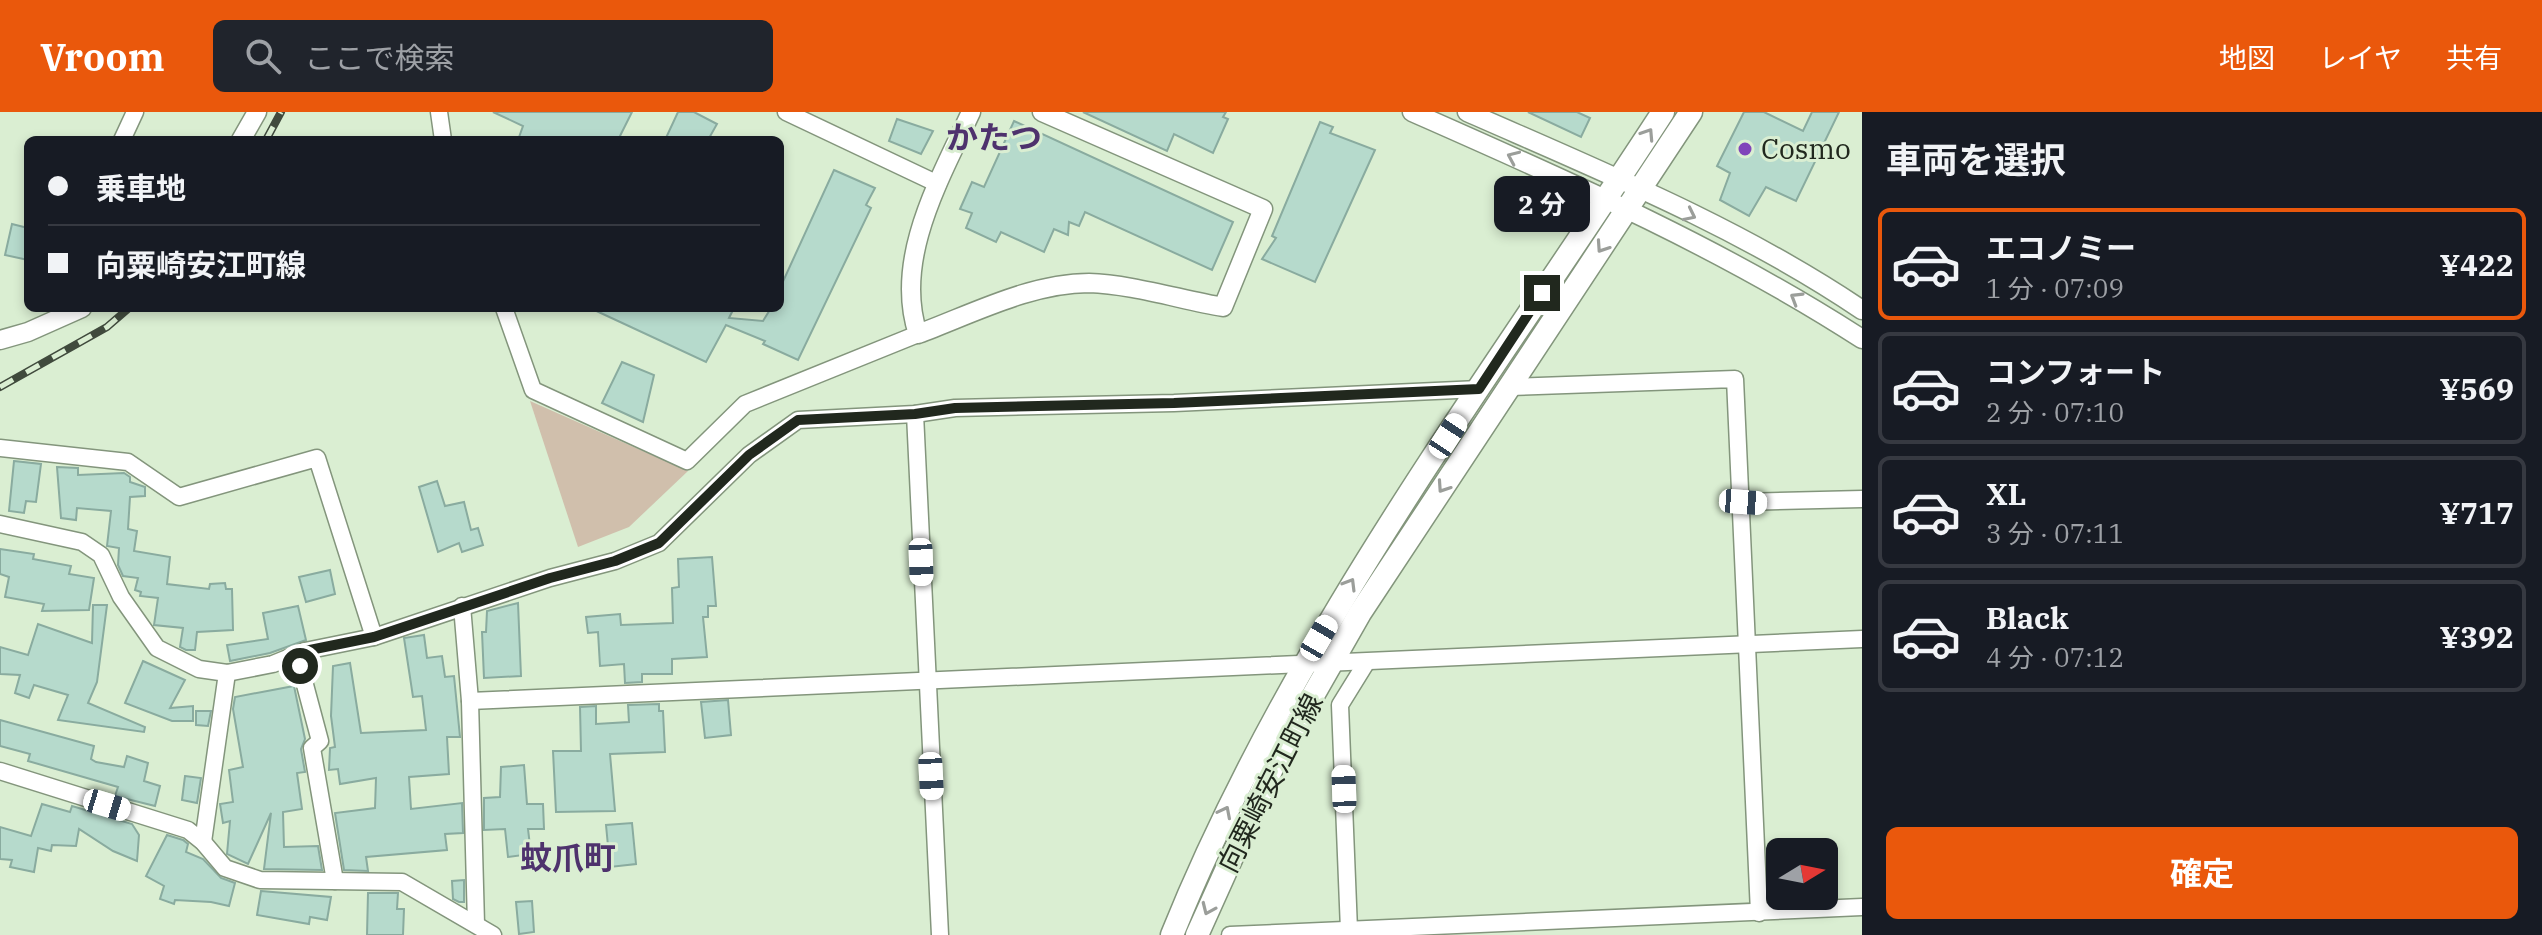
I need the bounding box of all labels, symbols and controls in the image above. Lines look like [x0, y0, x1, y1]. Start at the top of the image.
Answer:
search box [213, 20, 773, 92]
text: Vroom [40, 32, 165, 81]
icon: search [241, 34, 285, 78]
text: ここで検索 [305, 38, 455, 77]
text: 地図 [2219, 39, 2275, 76]
text: レイヤ [2319, 39, 2402, 76]
text: 共有 [2446, 39, 2502, 76]
district label: かたつ [946, 116, 1042, 158]
one-way arrow [1639, 128, 1654, 143]
place label: Cosmo [1761, 130, 1851, 167]
text: 車両を選択 [1886, 136, 2066, 183]
marker: Cosmo [1736, 140, 1754, 158]
one-way arrow [1507, 151, 1521, 167]
text: 乗車地 [96, 168, 186, 207]
callout: 2 分 [1494, 177, 1590, 233]
text: 2 分 [1518, 187, 1566, 221]
one-way arrow [1682, 205, 1697, 221]
icon: car [1890, 228, 1962, 300]
text: エコノミー [1986, 228, 2136, 267]
one-way arrow [1597, 239, 1612, 253]
text: 向粟崎安江町線 [96, 245, 306, 284]
text: ¥422 [2440, 245, 2514, 284]
text: 1 分 · 07:09 [1986, 271, 2124, 305]
route end [1524, 275, 1560, 311]
one-way arrow [1790, 293, 1804, 308]
icon: car [1890, 352, 1962, 424]
text: コンフォート [1986, 352, 2165, 391]
text: ¥569 [2440, 369, 2514, 408]
text: 2 分 · 07:10 [1986, 395, 2124, 429]
car [1425, 409, 1471, 463]
text: XL [1986, 474, 2026, 513]
icon: car [1890, 476, 1962, 548]
one-way arrow [1437, 478, 1452, 493]
car [1718, 488, 1768, 516]
text: ¥717 [2440, 493, 2514, 532]
text: 3 分 · 07:11 [1986, 516, 2124, 550]
car [908, 538, 934, 586]
one-way arrow [1341, 578, 1356, 593]
text: Black [1986, 598, 2069, 637]
icon: car [1890, 600, 1962, 672]
car [1297, 611, 1341, 665]
text: ¥392 [2440, 617, 2514, 656]
text: 4 分 · 07:12 [1986, 640, 2124, 674]
route start [282, 648, 318, 684]
street label: 向粟崎安江町線 [1209, 687, 1331, 878]
car [918, 751, 944, 801]
car [1331, 765, 1357, 813]
car [81, 787, 133, 823]
one-way arrow [1215, 805, 1230, 820]
button: 確定 [1886, 827, 2518, 919]
district label: 蚊爪町 [520, 836, 616, 878]
north arrow [1766, 838, 1838, 910]
map controls [1766, 838, 1838, 910]
one-way arrow [1201, 901, 1217, 915]

